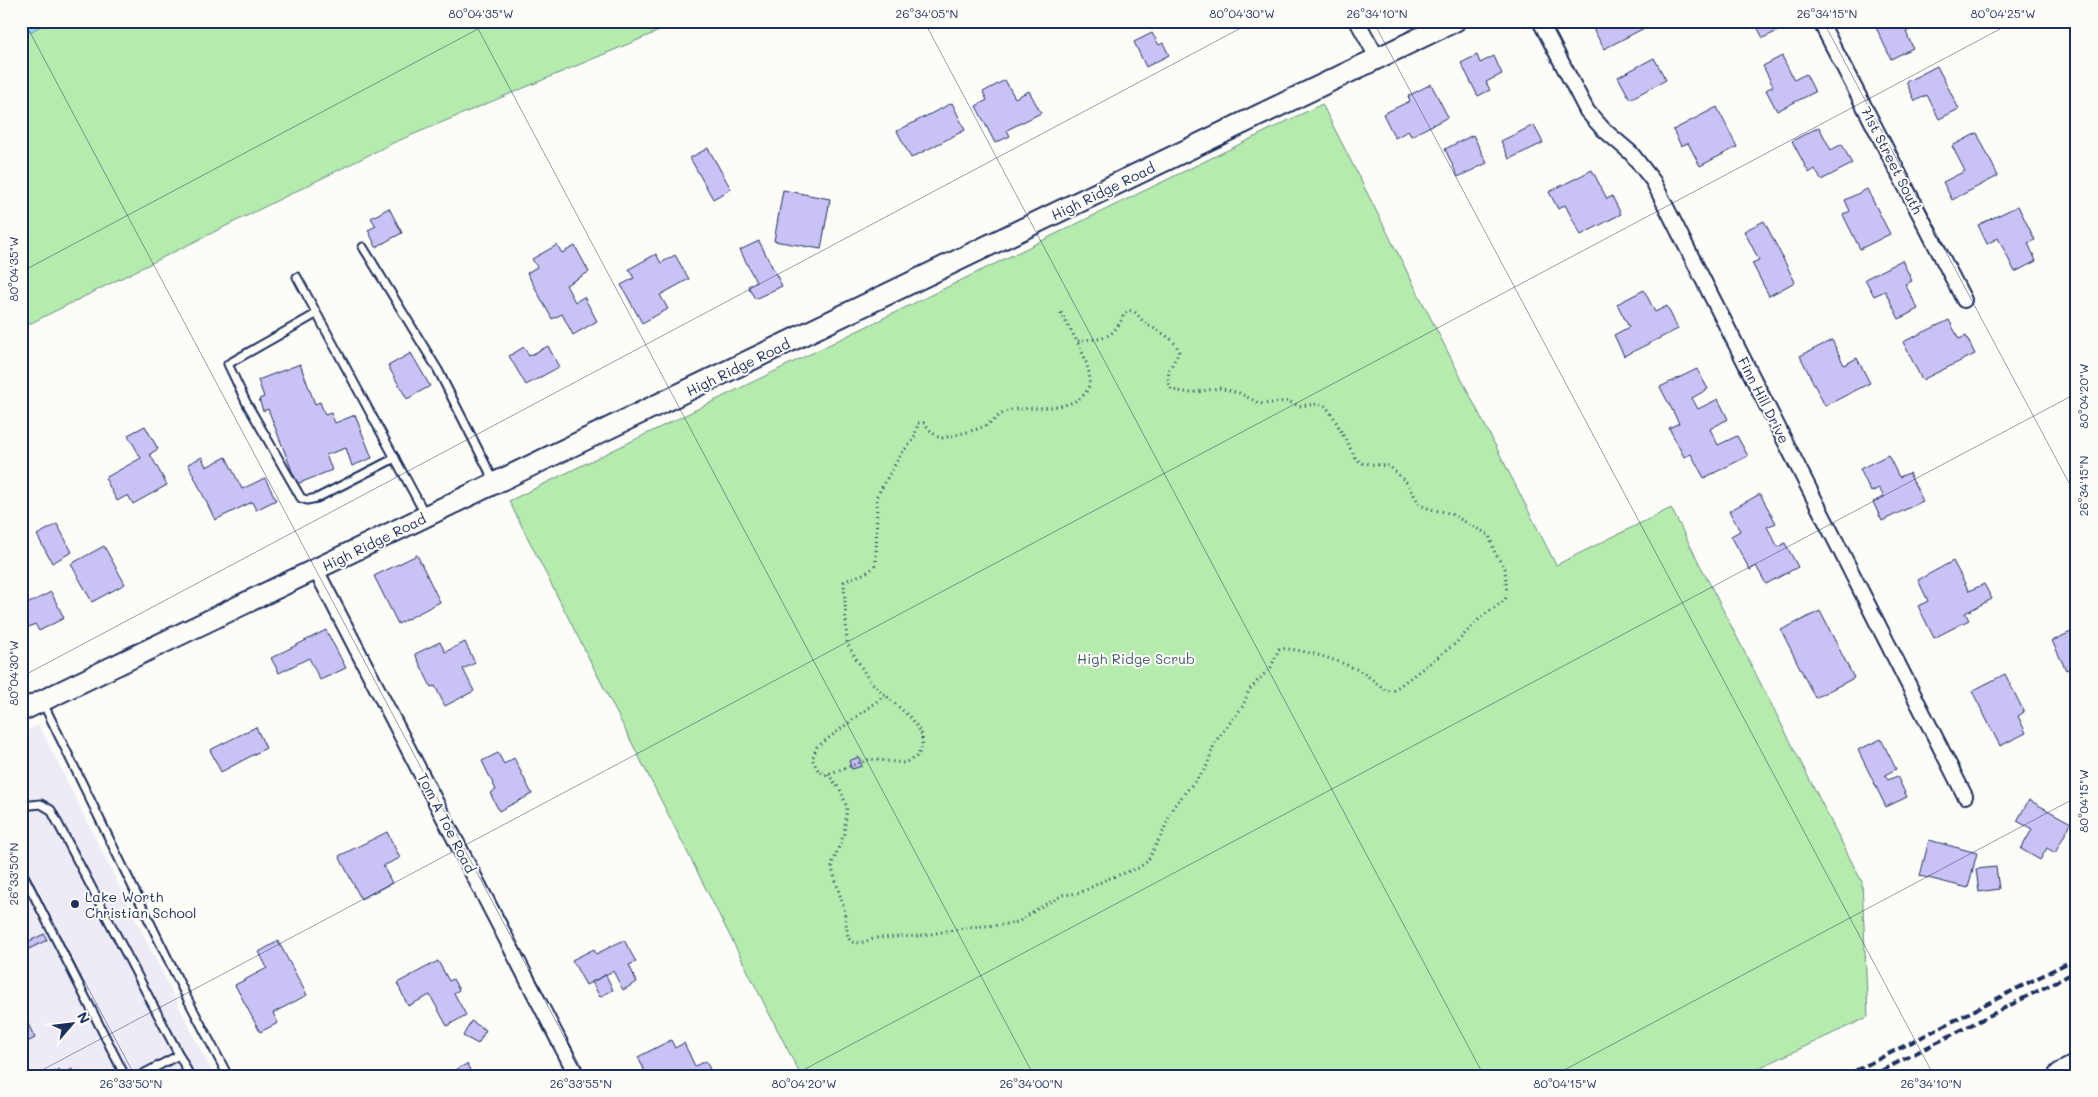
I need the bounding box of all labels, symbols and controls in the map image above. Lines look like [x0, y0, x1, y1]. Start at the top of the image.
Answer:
text: 80°04'35"W [448, 5, 514, 21]
text: 26°34'05"N [896, 5, 958, 21]
text: 80°04'30"W [1209, 5, 1275, 21]
text: 26°34'10"N [1346, 5, 1408, 21]
text: 26°34'15"N [1797, 5, 1857, 21]
text: 80°04'25"W [1971, 5, 2035, 21]
street label: 71st Street South [1857, 103, 1927, 217]
street label: High Ridge Road [1048, 158, 1158, 224]
text: 80°04'35"W [5, 236, 21, 302]
street label: High Ridge Road [683, 334, 793, 400]
street label: Finn Hill Drive [1734, 353, 1794, 447]
text: 80°04'20"W [2075, 363, 2091, 429]
text: 26°34'15"N [2075, 456, 2091, 516]
street label: High Ridge Road [319, 509, 429, 575]
text: 80°04'30"W [5, 640, 21, 706]
park label: High Ridge Scrub [1077, 649, 1195, 668]
text: 80°04'15"W [2075, 769, 2091, 833]
street label: Tom A Toe Road [414, 770, 480, 876]
text: 26°33'50"N [5, 843, 21, 905]
place label: Lake Worth Christian School [85, 887, 197, 922]
marker: Lake Worth Christian School [69, 898, 81, 910]
north arrow [48, 1000, 98, 1050]
text: N [73, 1009, 95, 1027]
text: 26°33'50"N [100, 1075, 162, 1091]
text: 26°33'55"N [550, 1075, 612, 1091]
text: 80°04'20"W [771, 1075, 837, 1091]
text: 26°34'00"N [999, 1075, 1063, 1091]
text: 80°04'15"W [1533, 1075, 1597, 1091]
text: 26°34'10"N [1900, 1075, 1962, 1091]

